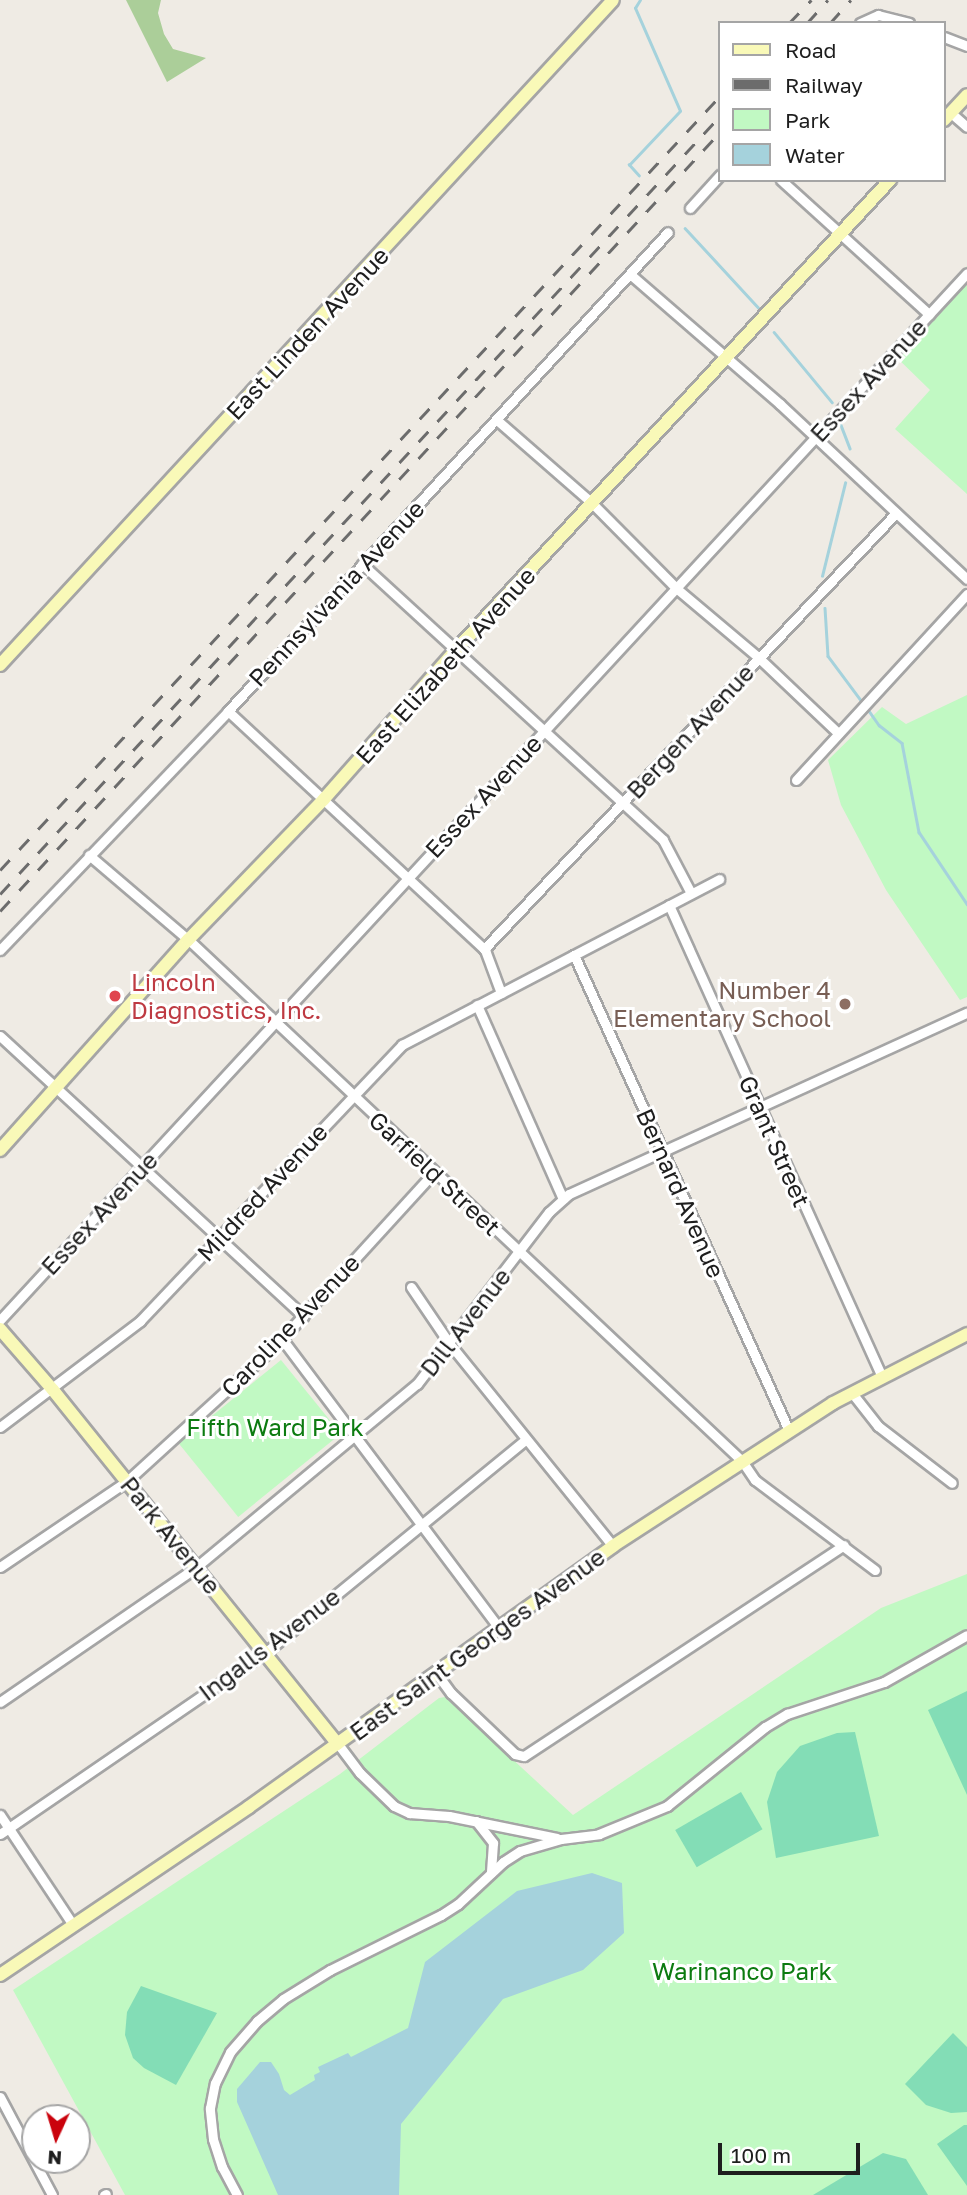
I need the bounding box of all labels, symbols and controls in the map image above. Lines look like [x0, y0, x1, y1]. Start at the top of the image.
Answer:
legend [718, 21, 946, 182]
text: Road [785, 37, 836, 63]
text: Railway [785, 72, 863, 98]
text: Park [785, 107, 830, 133]
text: Water [785, 142, 845, 168]
street label: East Linden Avenue [220, 241, 394, 425]
street label: Essex Avenue [804, 313, 932, 447]
street label: Pennsylvania Avenue [242, 494, 430, 692]
street label: East Elizabeth Avenue [349, 561, 541, 769]
street label: Bergen Avenue [620, 658, 760, 804]
street label: Essex Avenue [419, 729, 547, 863]
place label: Lincoln Diagnostics, Inc. [131, 968, 322, 1024]
place label: Number 4 Elementary School [613, 976, 831, 1032]
marker: Lincoln Diagnostics, Inc. [105, 986, 125, 1006]
marker: Number 4 Elementary School [837, 996, 853, 1012]
street label: Grant Street [733, 1071, 817, 1211]
street label: Bernard Avenue [631, 1104, 731, 1282]
street label: Garfield Street [363, 1105, 507, 1241]
street label: Mildred Avenue [191, 1117, 333, 1267]
street label: Essex Avenue [35, 1146, 163, 1280]
street label: Caroline Avenue [215, 1248, 365, 1402]
street label: Dill Avenue [414, 1262, 516, 1382]
park label: Fifth Ward Park [186, 1413, 364, 1441]
street label: Park Avenue [115, 1470, 227, 1600]
street label: East Saint Georges Avenue [344, 1542, 610, 1746]
street label: Ingalls Avenue [193, 1582, 345, 1706]
park label: Warinanco Park [652, 1957, 832, 1985]
north arrow [21, 2104, 91, 2174]
scale bar [722, 2128, 864, 2172]
text: 100 m [731, 2142, 791, 2168]
text: N [47, 2146, 63, 2170]

